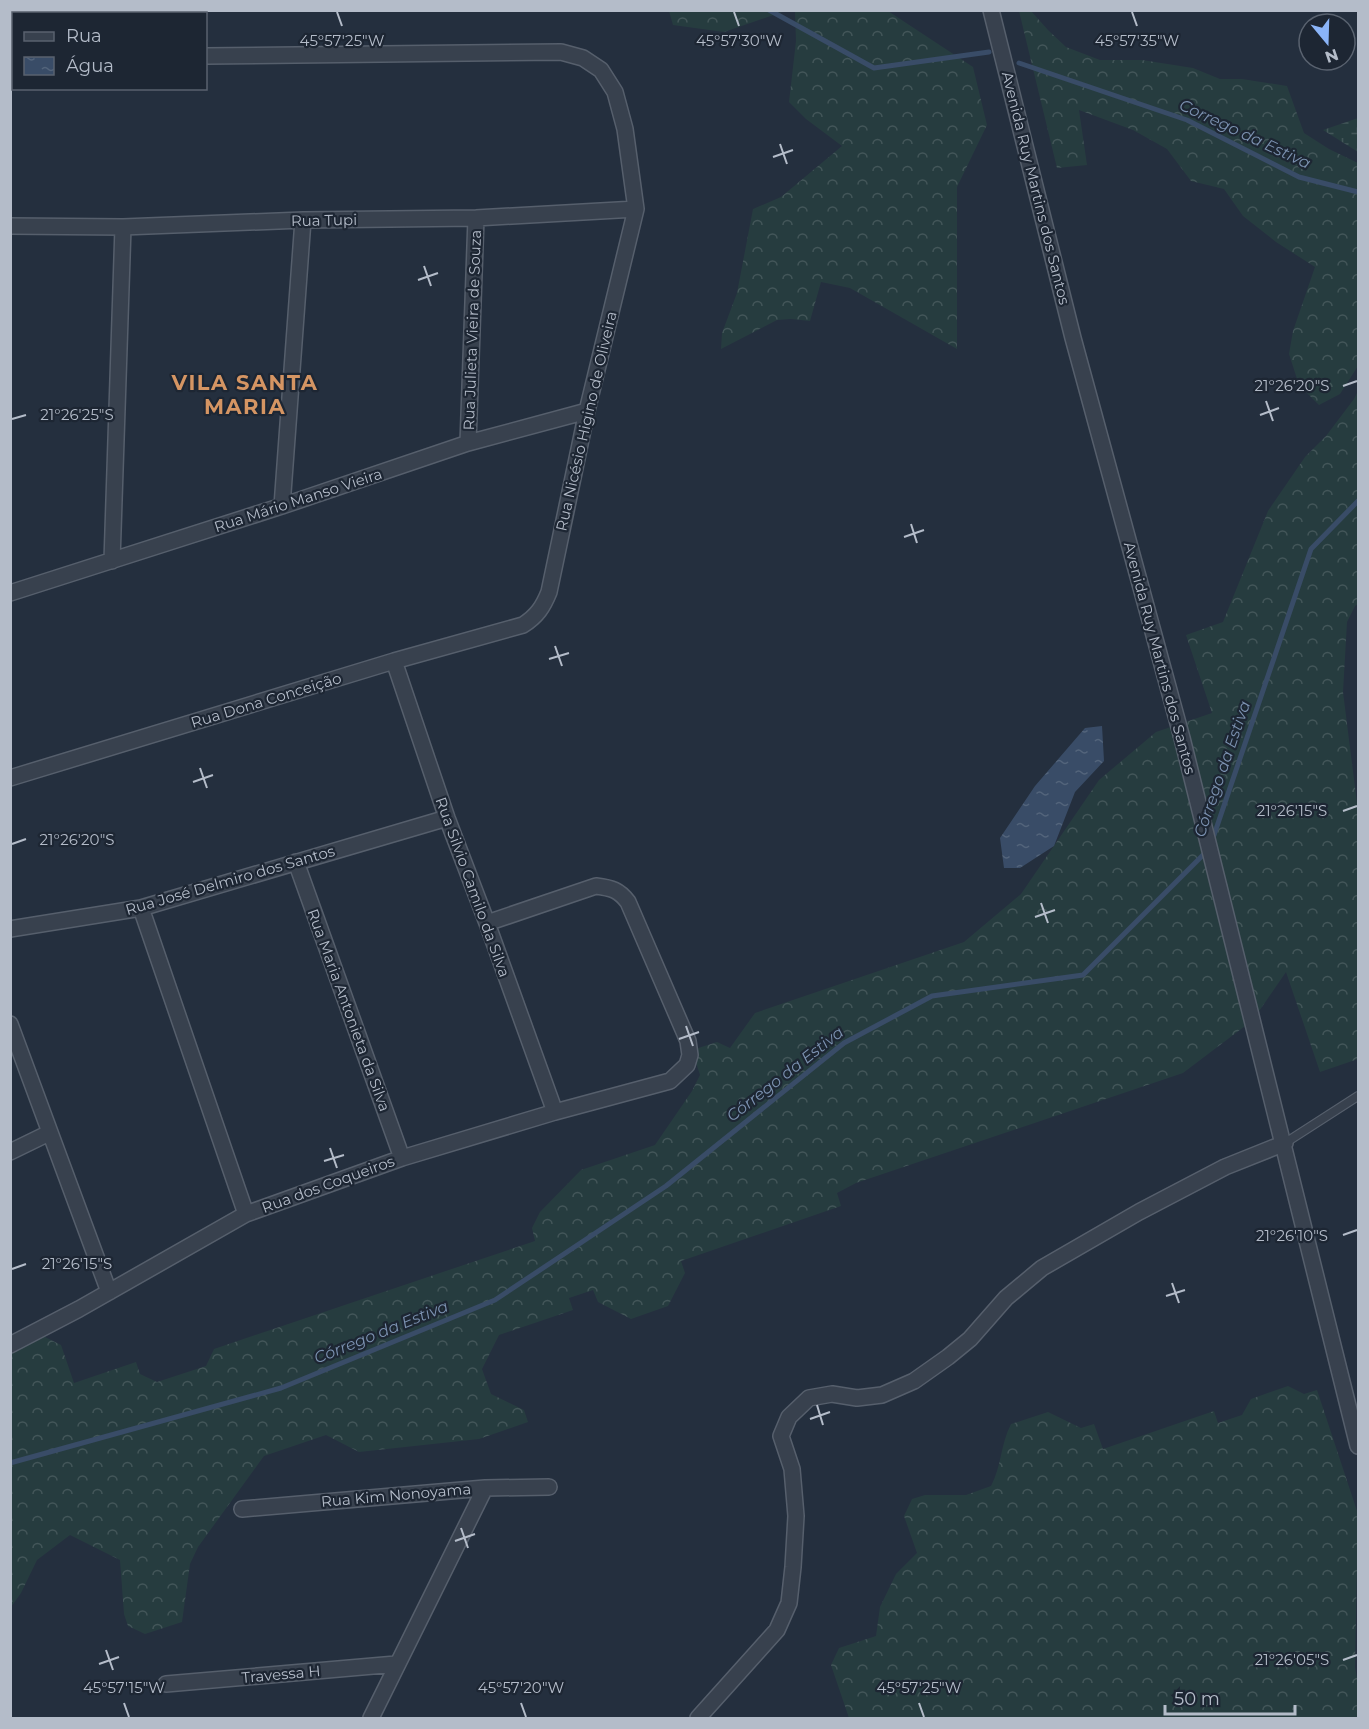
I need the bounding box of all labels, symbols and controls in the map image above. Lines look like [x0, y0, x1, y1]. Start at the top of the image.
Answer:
legend [12, 12, 207, 90]
north arrow [1297, 12, 1357, 72]
text: Rua [66, 25, 102, 47]
text: 45°57'25"W [300, 31, 385, 50]
text: 45°57'30"W [696, 31, 782, 50]
text: 45°57'35"W [1095, 31, 1180, 50]
text: N [1323, 45, 1341, 67]
text: Água [66, 55, 114, 77]
street label: Avenida Ruy Martins dos Santos [998, 69, 1074, 307]
water label: Corrego da Estiva [1176, 95, 1314, 173]
street label: Rua Tupi [291, 210, 357, 230]
street label: Rua Julieta Vieira de Souza [459, 229, 485, 431]
street label: Rua Nicésio Higino de Oliveira [551, 309, 621, 533]
district label: VILA SANTA MARIA [171, 370, 318, 419]
text: 21°26'20"S [1255, 376, 1329, 395]
text: 21°26'25"S [40, 405, 114, 424]
street label: Rua Mário Manso Vieira [212, 464, 384, 536]
street label: Avenida Ruy Martins dos Santos [1120, 540, 1200, 776]
street label: Rua Dona Conceição [188, 668, 344, 732]
water label: Córrego da Estiva [1190, 698, 1254, 840]
street label: Rua Silvio Camilo da Silva [432, 794, 514, 980]
text: 21°26'15"S [1257, 801, 1327, 820]
text: 21°26'20"S [40, 830, 114, 849]
street label: Rua José Delmiro dos Santos [123, 841, 337, 919]
street label: Rua Maria Antonieta da Silva [303, 906, 395, 1114]
water label: Córrego da Estiva [723, 1022, 847, 1125]
street label: Rua dos Coqueiros [259, 1151, 397, 1217]
text: 21°26'10"S [1256, 1226, 1328, 1245]
text: 21°26'15"S [42, 1254, 112, 1273]
water label: Córrego da Estiva [311, 1296, 451, 1368]
street label: Rua Kim Nonoyama [320, 1479, 472, 1511]
text: 21°26'05"S [1255, 1650, 1329, 1669]
street label: Travessa H [241, 1661, 321, 1687]
text: 45°57'15"W [83, 1678, 165, 1697]
text: 45°57'20"W [478, 1678, 564, 1697]
text: 45°57'25"W [877, 1678, 962, 1697]
scale bar [1165, 1678, 1296, 1716]
text: 50 m [1174, 1688, 1220, 1710]

